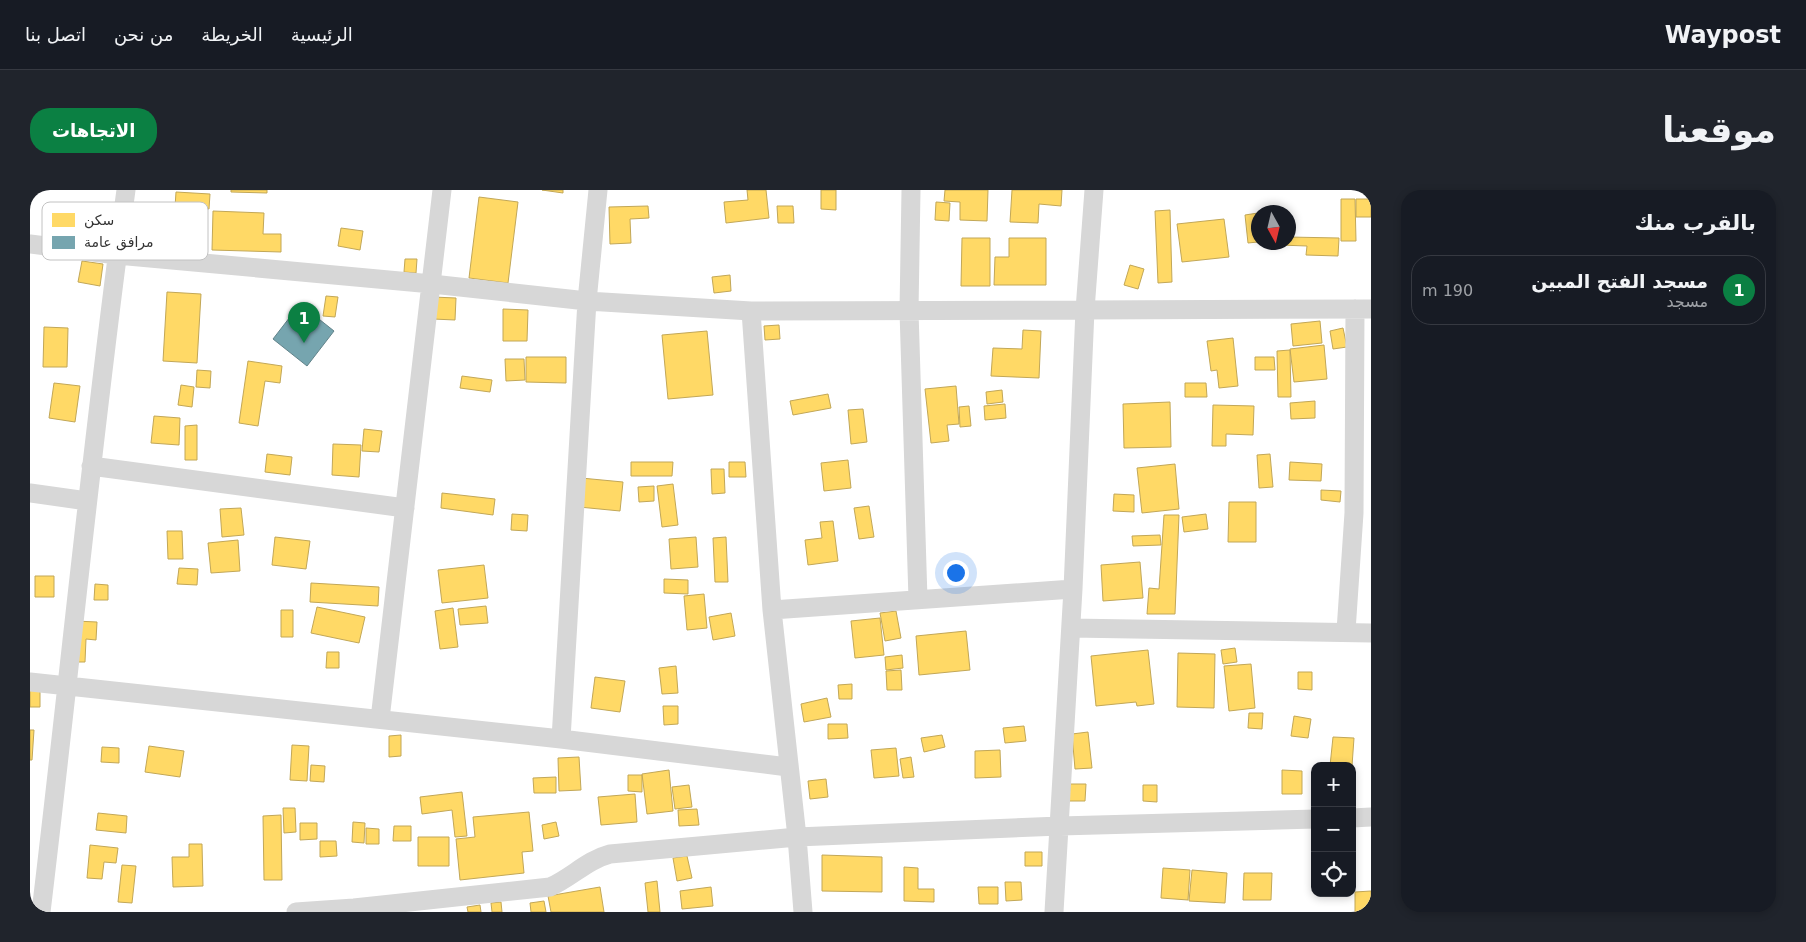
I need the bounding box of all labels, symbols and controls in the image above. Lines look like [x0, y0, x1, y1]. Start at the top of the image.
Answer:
text: Waypost [1665, 21, 1781, 49]
text: اتصل بنا [25, 24, 86, 45]
text: من نحن [114, 24, 173, 45]
text: الخريطة [201, 24, 263, 45]
text: الرئيسية [291, 24, 353, 45]
button: الاتجاهات [30, 108, 157, 153]
text: موقعنا [1662, 110, 1776, 150]
legend [42, 202, 208, 260]
north arrow [1251, 205, 1296, 250]
text: بالقرب منك [1635, 211, 1756, 235]
text: سكن [84, 212, 114, 229]
text: مرافق عامة [84, 234, 154, 251]
text: مسجد الفتح المبين [1531, 270, 1708, 292]
text: 190 m [1422, 281, 1473, 300]
text: 1 [1733, 281, 1745, 300]
text: مسجد [1666, 292, 1708, 311]
pin: 1 [288, 302, 320, 343]
your location [943, 560, 969, 586]
map controls [1311, 762, 1356, 897]
button: + [1311, 762, 1356, 807]
button: − [1311, 807, 1356, 852]
button: locate [1311, 852, 1356, 897]

